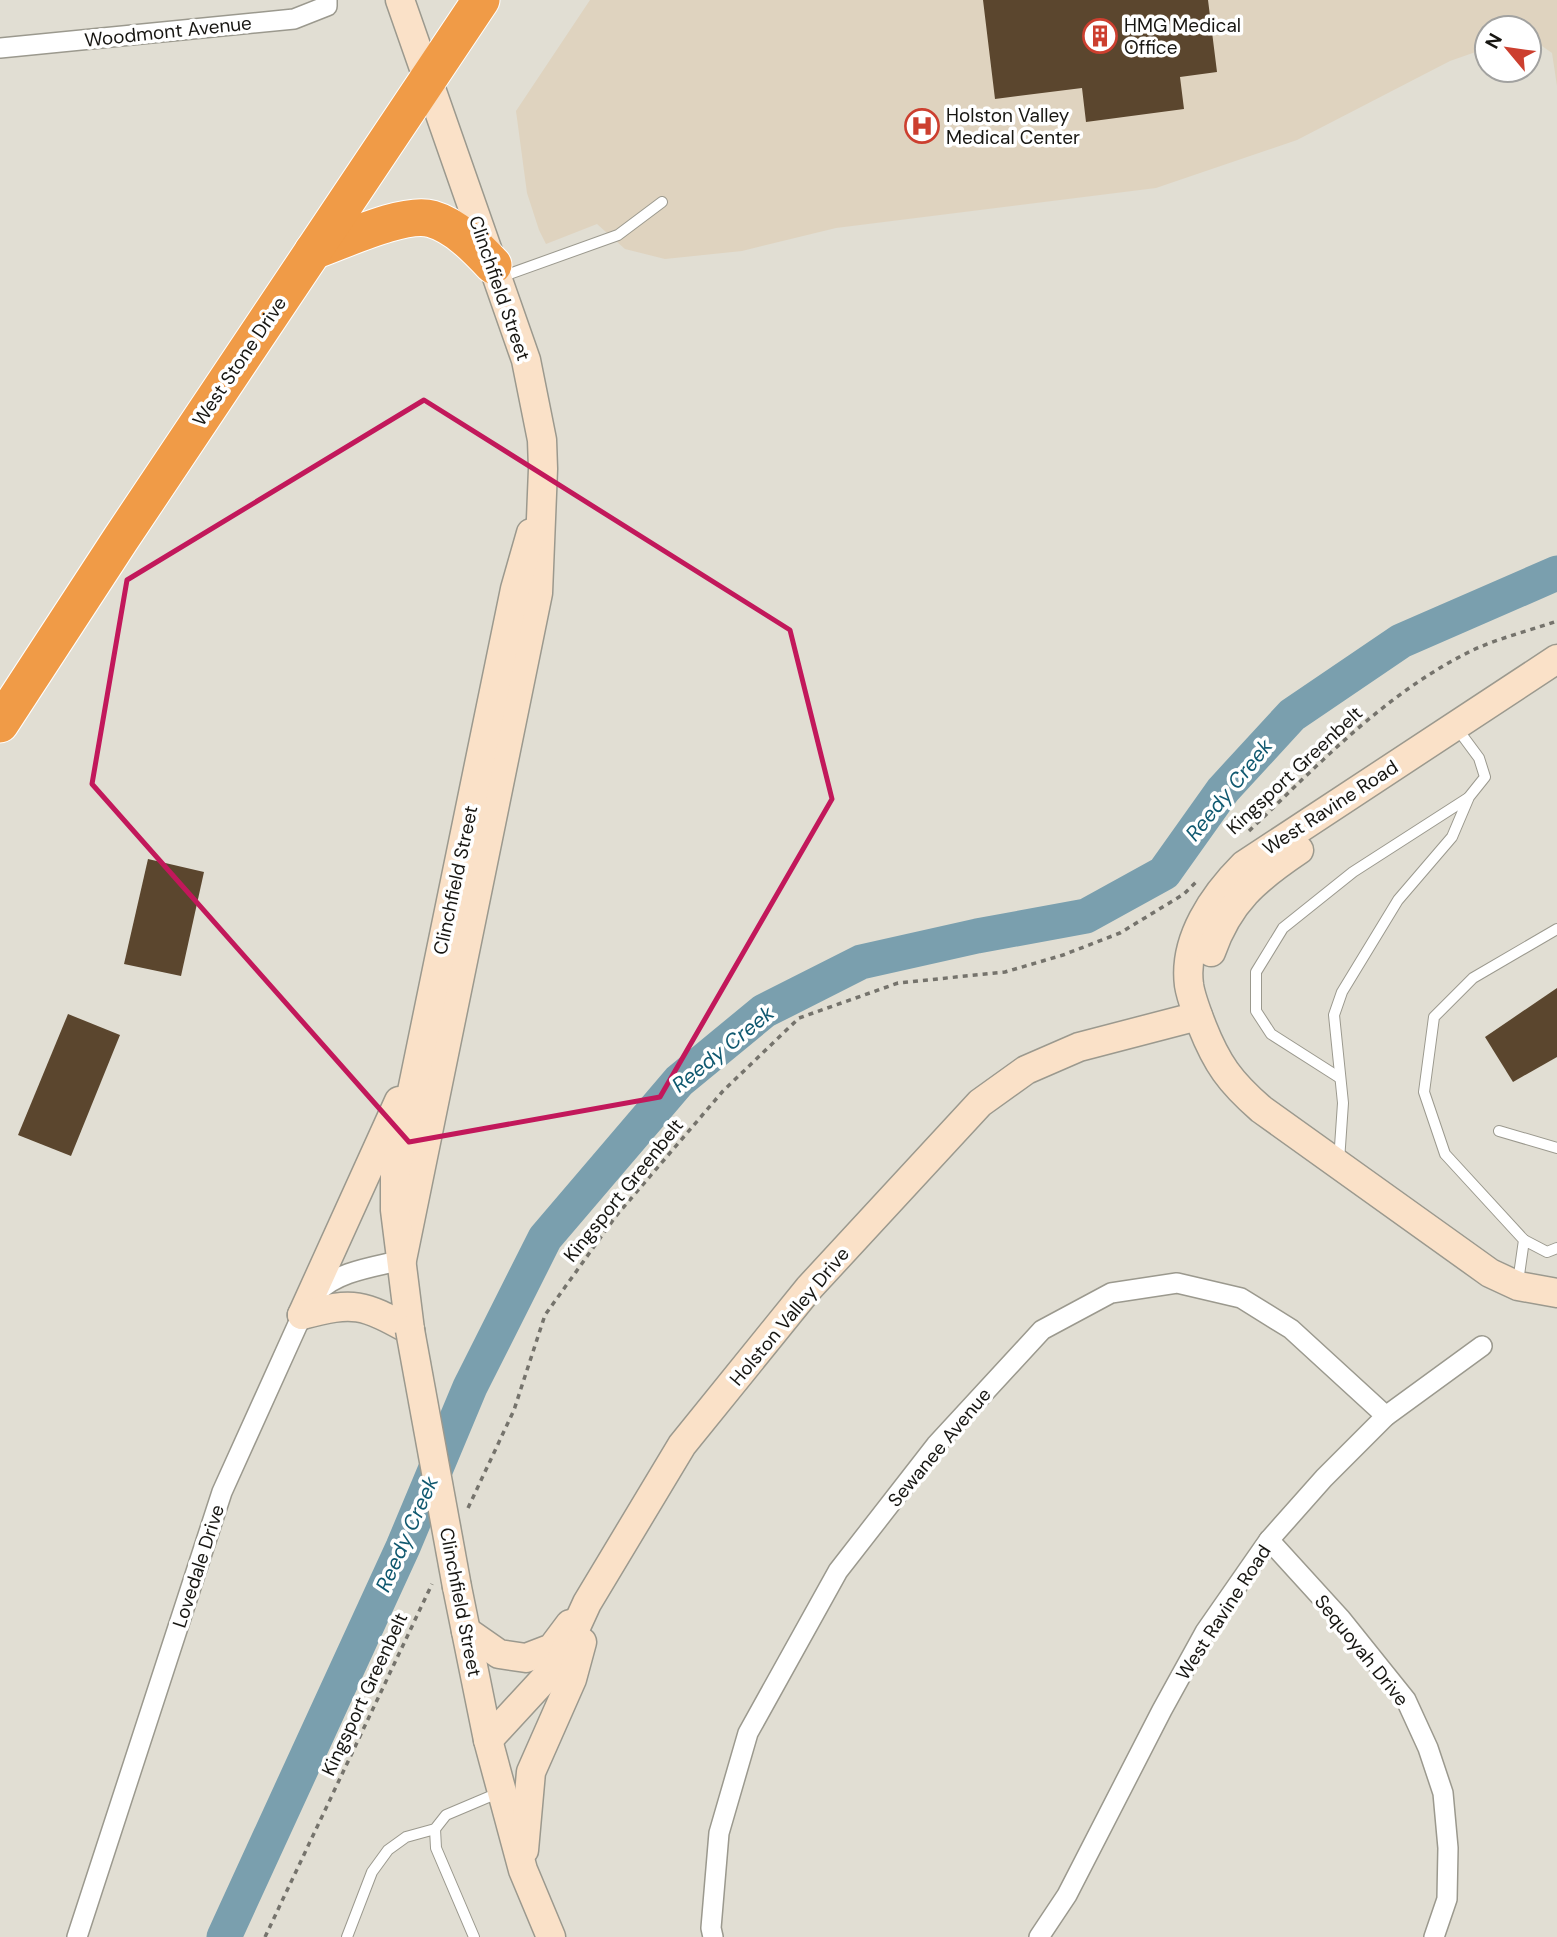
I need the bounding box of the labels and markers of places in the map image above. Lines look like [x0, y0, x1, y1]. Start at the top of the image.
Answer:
place label: HMG Medical Office [1124, 13, 1241, 60]
building icon: HMG Medical Office [1081, 17, 1119, 55]
place label: Holston Valley Medical Center [946, 103, 1080, 150]
hospital icon: Holston Valley Medical Center [903, 107, 941, 145]

